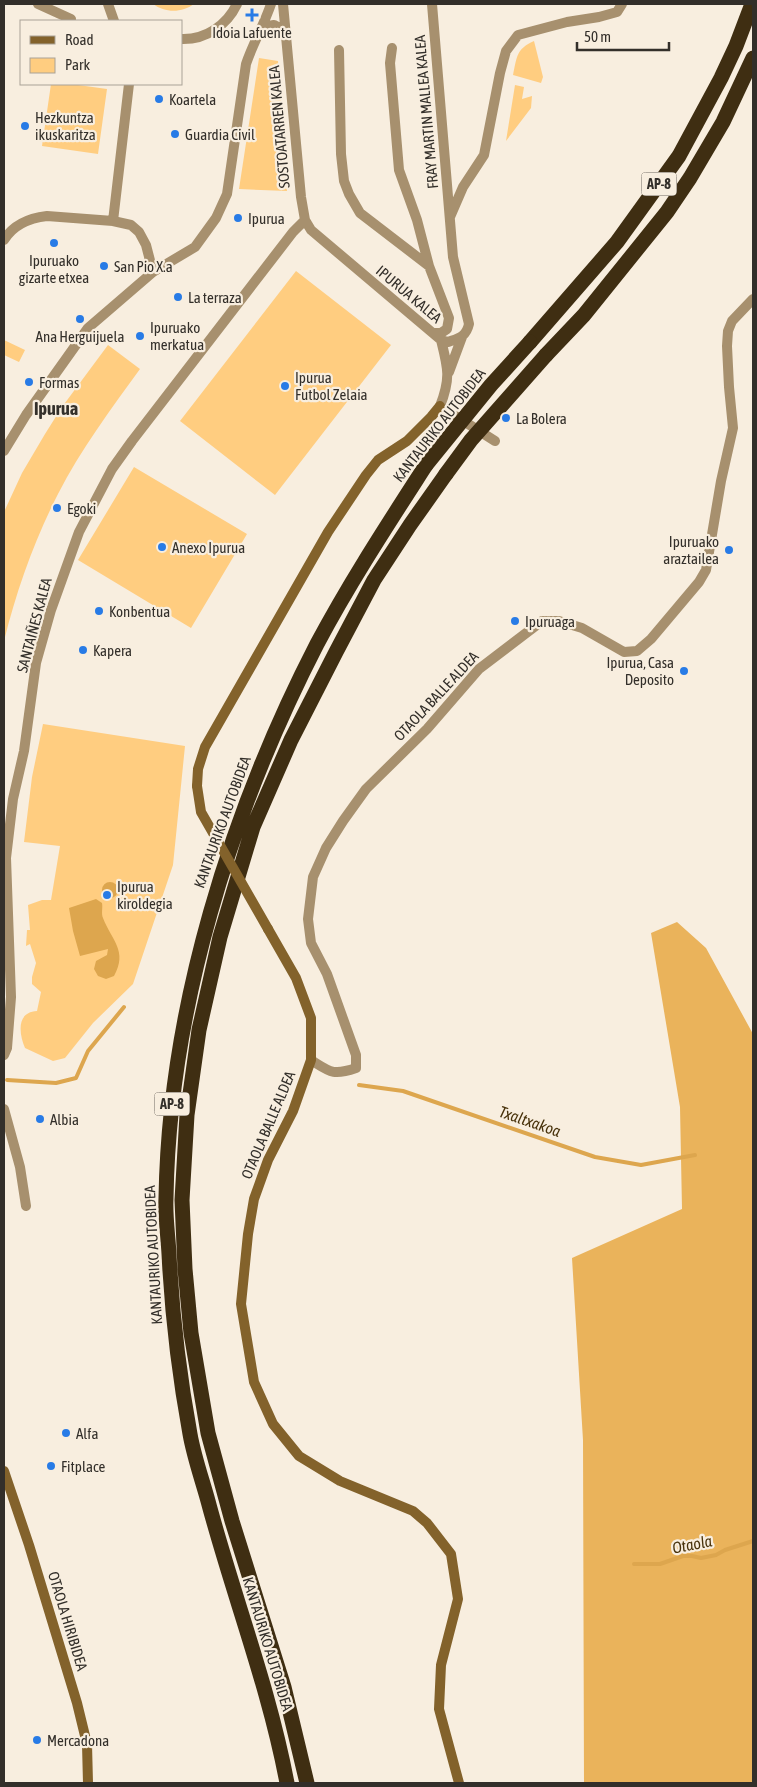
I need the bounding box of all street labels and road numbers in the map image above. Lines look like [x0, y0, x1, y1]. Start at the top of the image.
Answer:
street label: FRAY MARTIN MALLEA KALEA [411, 34, 441, 190]
street label: SOSTOATARREN KALEA [265, 64, 293, 189]
road number: AP-8 [642, 172, 676, 195]
street label: IPURUA KALEA [373, 262, 446, 327]
street label: KANTAURIKO AUTOBIDEA [389, 364, 489, 485]
street label: SANTAIÑES KALEA [13, 575, 55, 674]
street label: OTAOLA BALLE ALDEA [390, 647, 482, 744]
street label: KANTAURIKO AUTOBIDEA [190, 753, 254, 890]
street label: OTAOLA BALLE ALDEA [238, 1068, 299, 1182]
road number: AP-8 [154, 1092, 190, 1116]
street label: KANTAURIKO AUTOBIDEA [141, 1184, 165, 1325]
street label: OTAOLA HIRIBIDEA [45, 1569, 91, 1673]
street label: KANTAURIKO AUTOBIDEA [240, 1575, 297, 1714]

